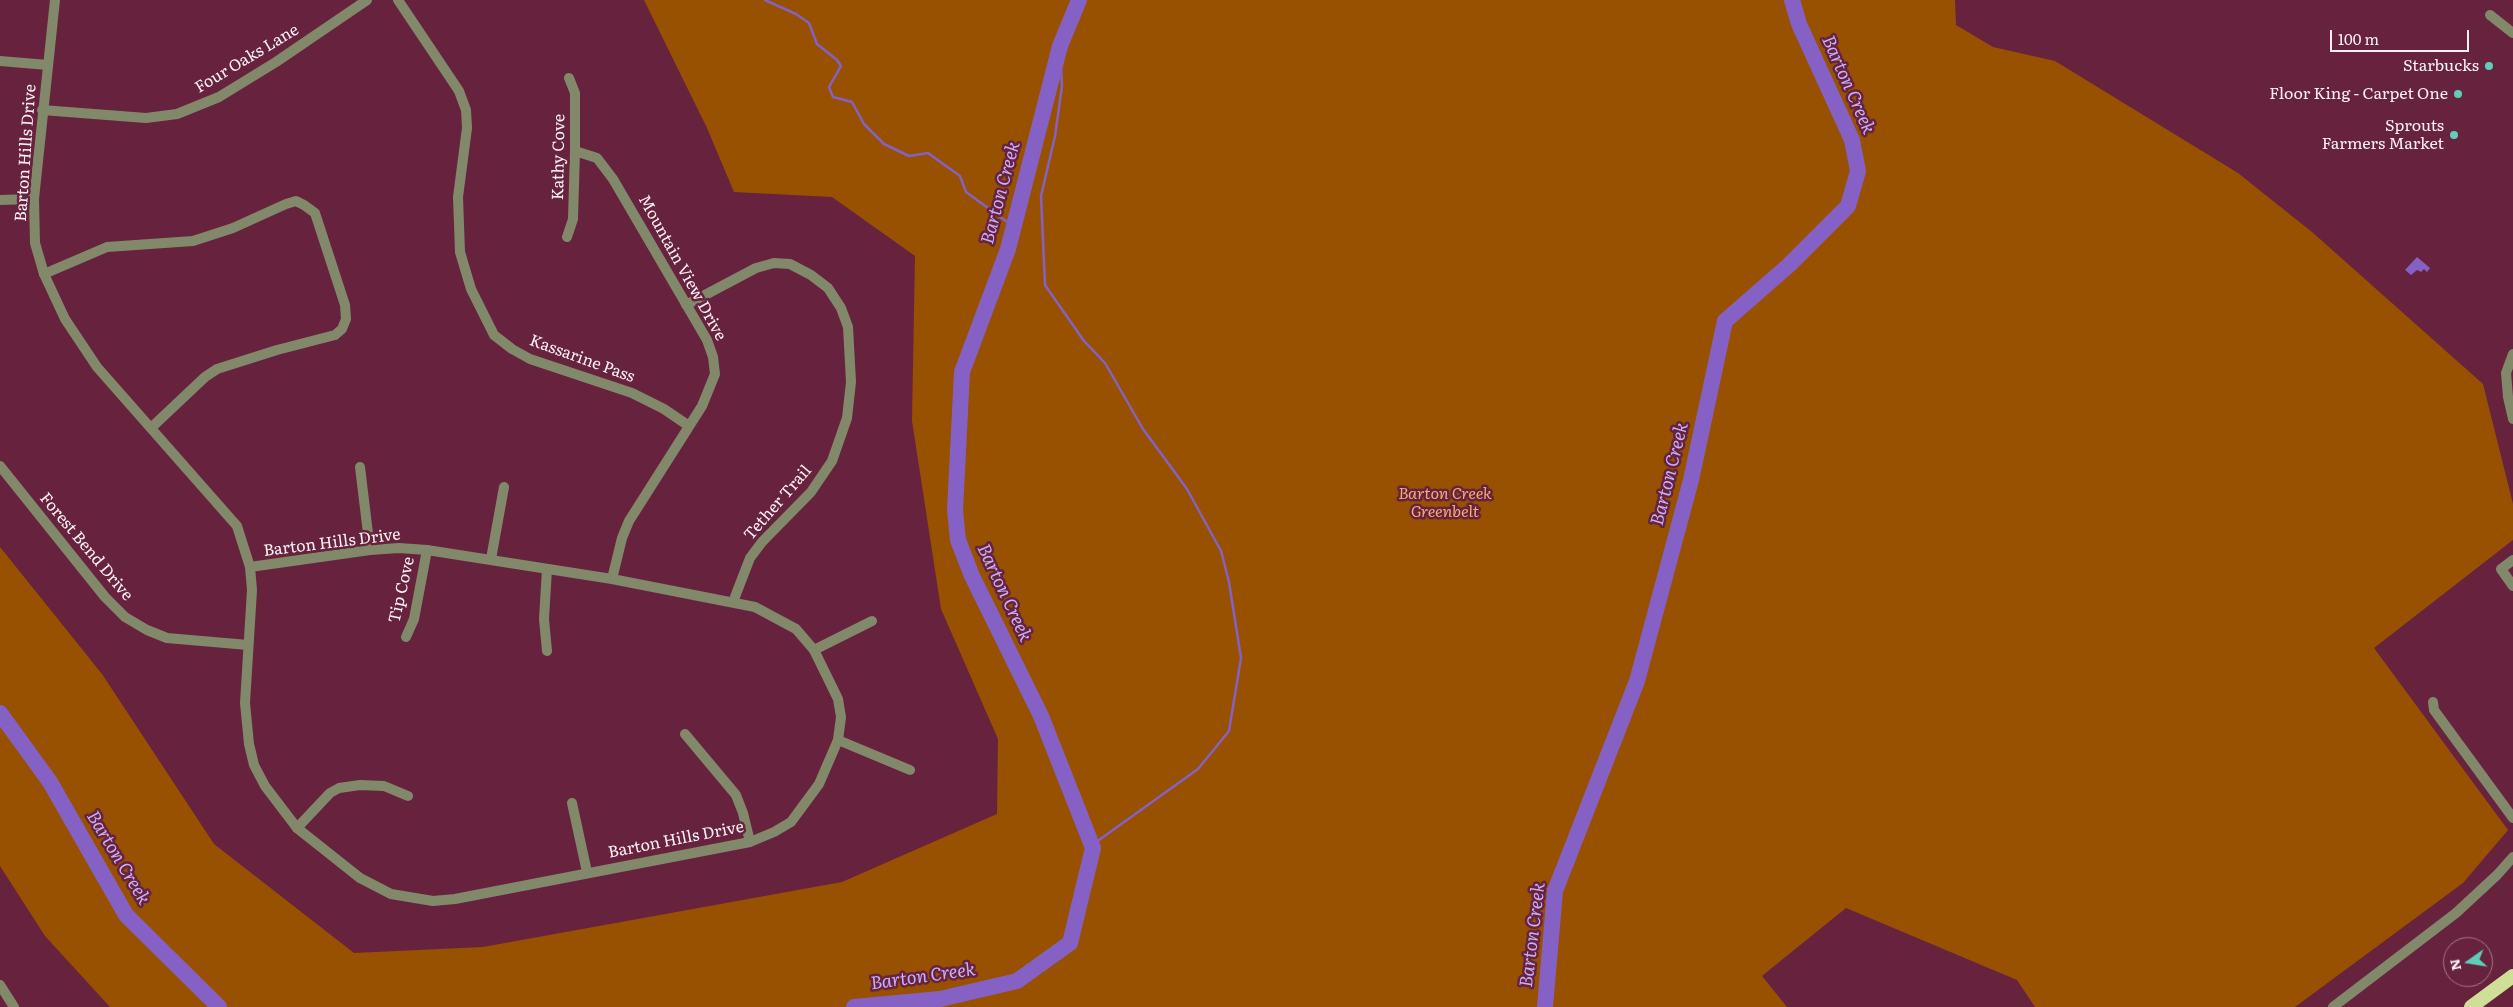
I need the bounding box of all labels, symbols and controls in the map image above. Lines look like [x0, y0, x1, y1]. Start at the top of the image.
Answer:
street label: Four Oaks Lane [192, 20, 302, 98]
scale bar [2333, 20, 2472, 52]
text: 100 m [2338, 27, 2379, 50]
water label: Barton Creek [1817, 32, 1879, 138]
place label: Starbucks [2403, 56, 2479, 76]
marker: Starbucks [2483, 60, 2495, 72]
street label: Barton Hills Drive [12, 84, 40, 222]
place label: Floor King - Carpet One [2269, 84, 2448, 104]
marker: Floor King - Carpet One [2452, 88, 2464, 100]
street label: Kathy Cove [549, 114, 569, 200]
place label: Sprouts Farmers Market [2322, 116, 2444, 154]
marker: Sprouts Farmers Market [2448, 129, 2460, 141]
water label: Barton Creek [977, 139, 1025, 247]
street label: Mountain View Drive [634, 192, 730, 344]
street label: Kassarine Pass [527, 331, 637, 387]
water label: Barton Creek [1647, 420, 1693, 528]
street label: Tether Trail [740, 462, 816, 544]
park label: Barton Creek Greenbelt [1398, 484, 1492, 522]
street label: Forest Bend Drive [35, 489, 137, 605]
street label: Barton Hills Drive [262, 525, 402, 561]
water label: Barton Creek [972, 541, 1036, 645]
street label: Tip Cove [385, 555, 419, 625]
water label: Barton Creek [82, 807, 154, 909]
street label: Barton Hills Drive [606, 817, 746, 863]
water label: Barton Creek [1516, 881, 1550, 989]
north arrow [2443, 937, 2493, 987]
text: N [2443, 957, 2465, 973]
water label: Barton Creek [869, 959, 977, 995]

